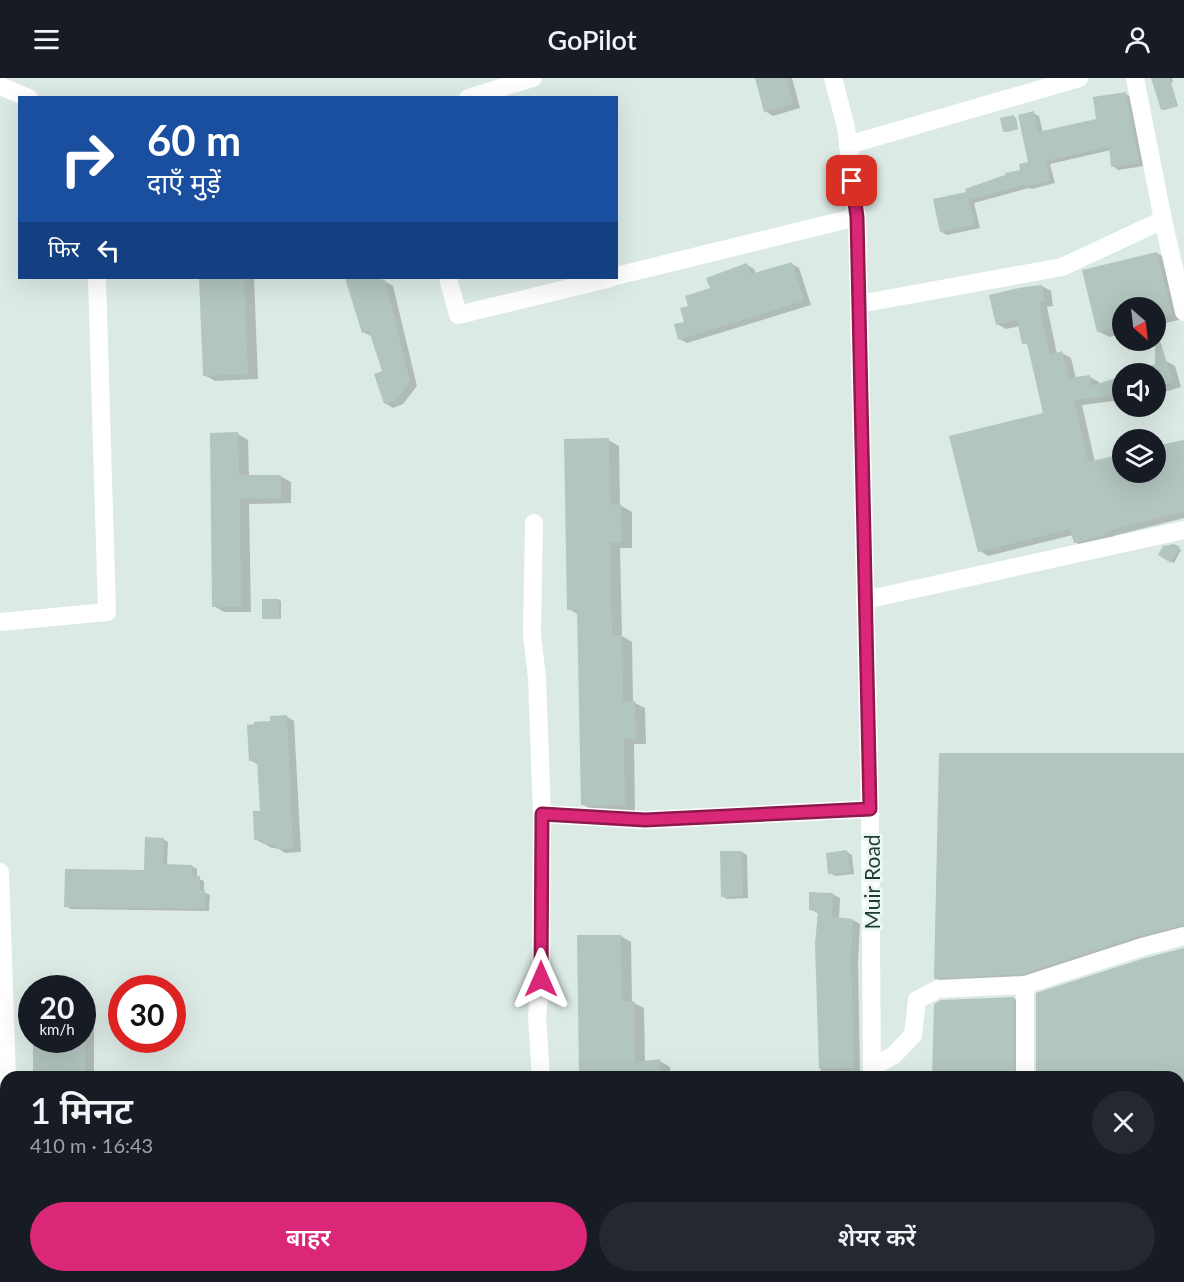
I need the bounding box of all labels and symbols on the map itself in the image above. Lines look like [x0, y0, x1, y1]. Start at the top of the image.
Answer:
pin [826, 155, 877, 206]
north arrow [1112, 297, 1166, 351]
street label: Muir Road [859, 834, 884, 930]
position arrow [509, 947, 573, 1011]
speed limit sign: 30 [108, 975, 186, 1053]

